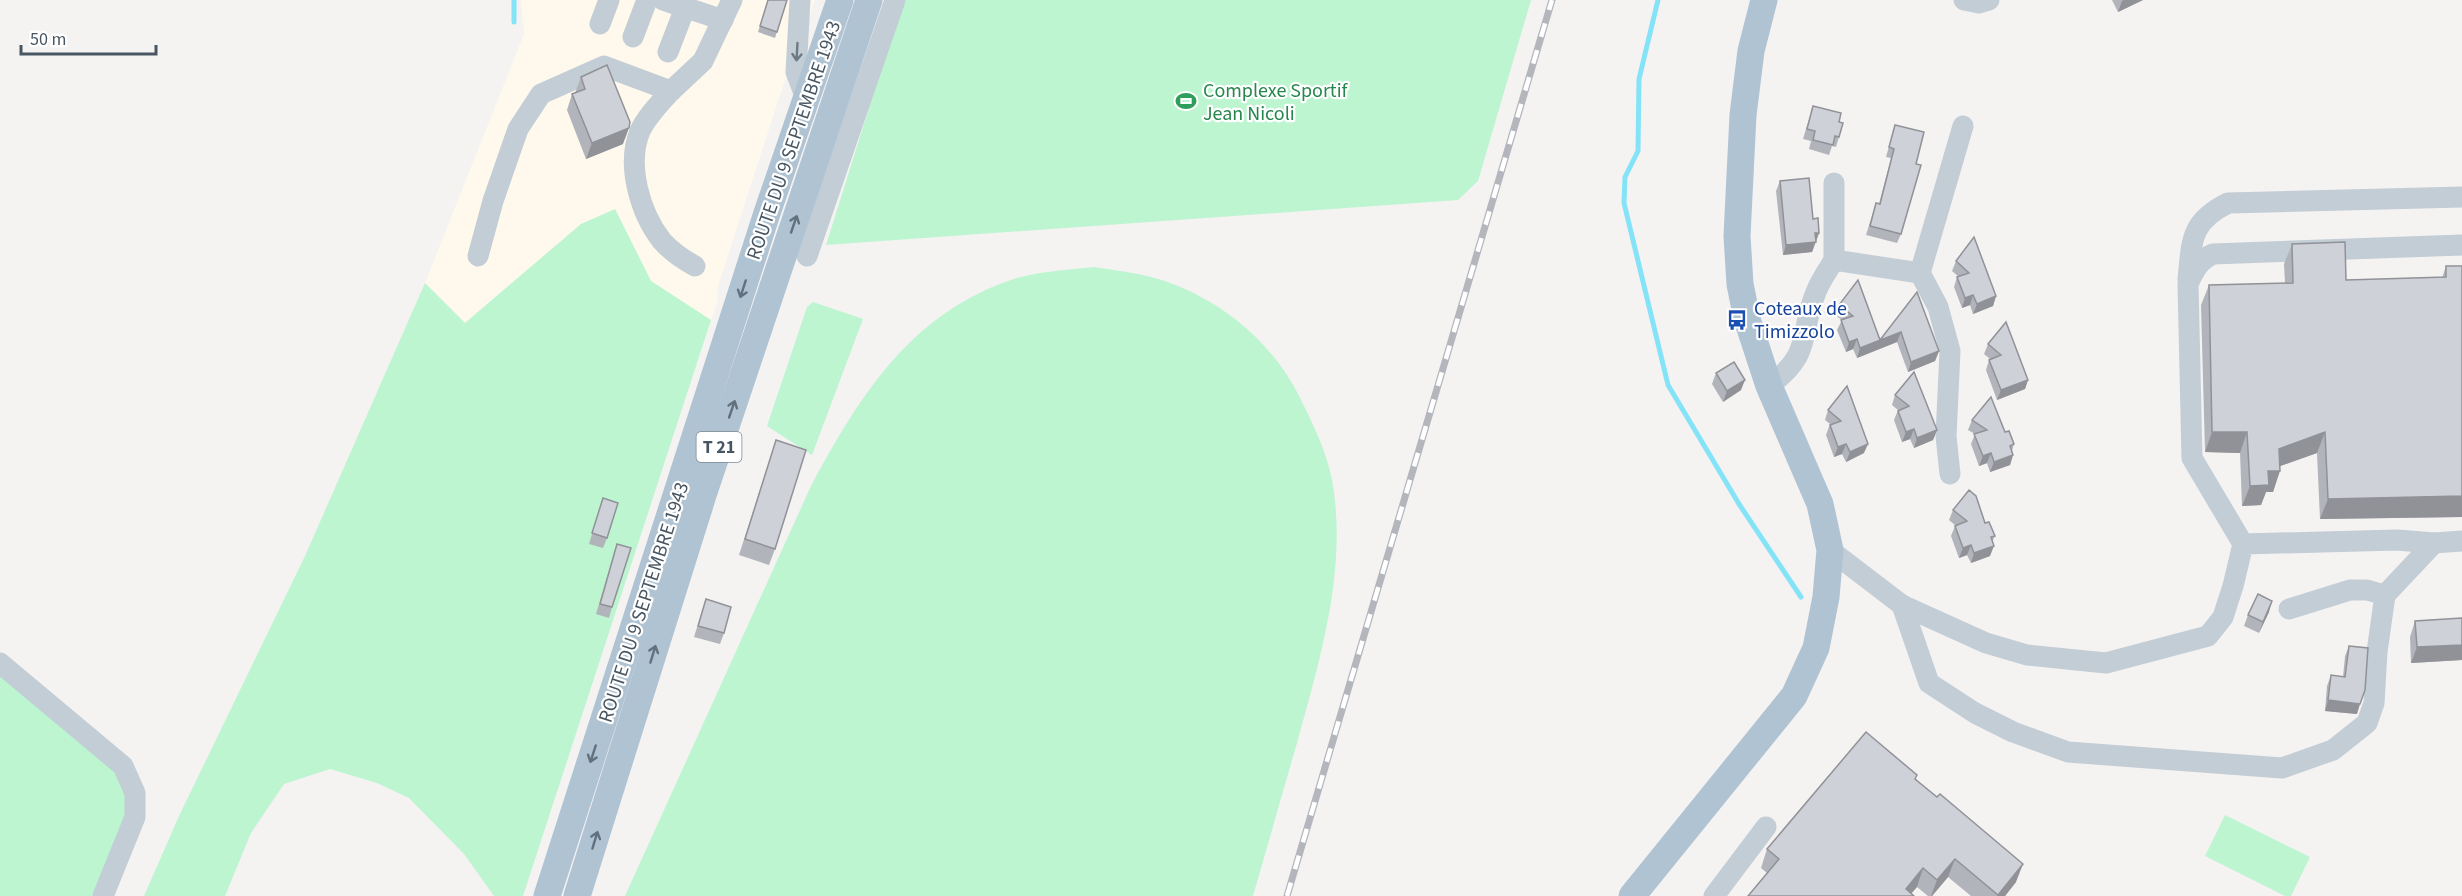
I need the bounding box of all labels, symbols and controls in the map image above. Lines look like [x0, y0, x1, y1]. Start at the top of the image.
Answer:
street label: ROUTE DU 9 SEPTEMBRE 1943 [740, 17, 848, 264]
scale bar [21, 18, 156, 56]
text: 50 m [30, 27, 66, 52]
one-way arrow [792, 41, 803, 61]
place label: Complexe Sportif Jean Nicoli [1203, 77, 1349, 128]
sports icon: Complexe Sportif Jean Nicoli [1174, 89, 1198, 113]
one-way arrow [790, 215, 801, 234]
one-way arrow [737, 279, 748, 298]
place label: Coteaux de Timizzolo [1754, 295, 1847, 346]
bus stop icon: Coteaux de Timizzolo [1725, 308, 1749, 332]
one-way arrow [728, 400, 739, 419]
road number: T 21 [696, 432, 742, 462]
street label: ROUTE DU 9 SEPTEMBRE 1943 [592, 478, 696, 726]
one-way arrow [648, 645, 659, 664]
one-way arrow [587, 744, 598, 763]
one-way arrow [590, 831, 601, 850]

